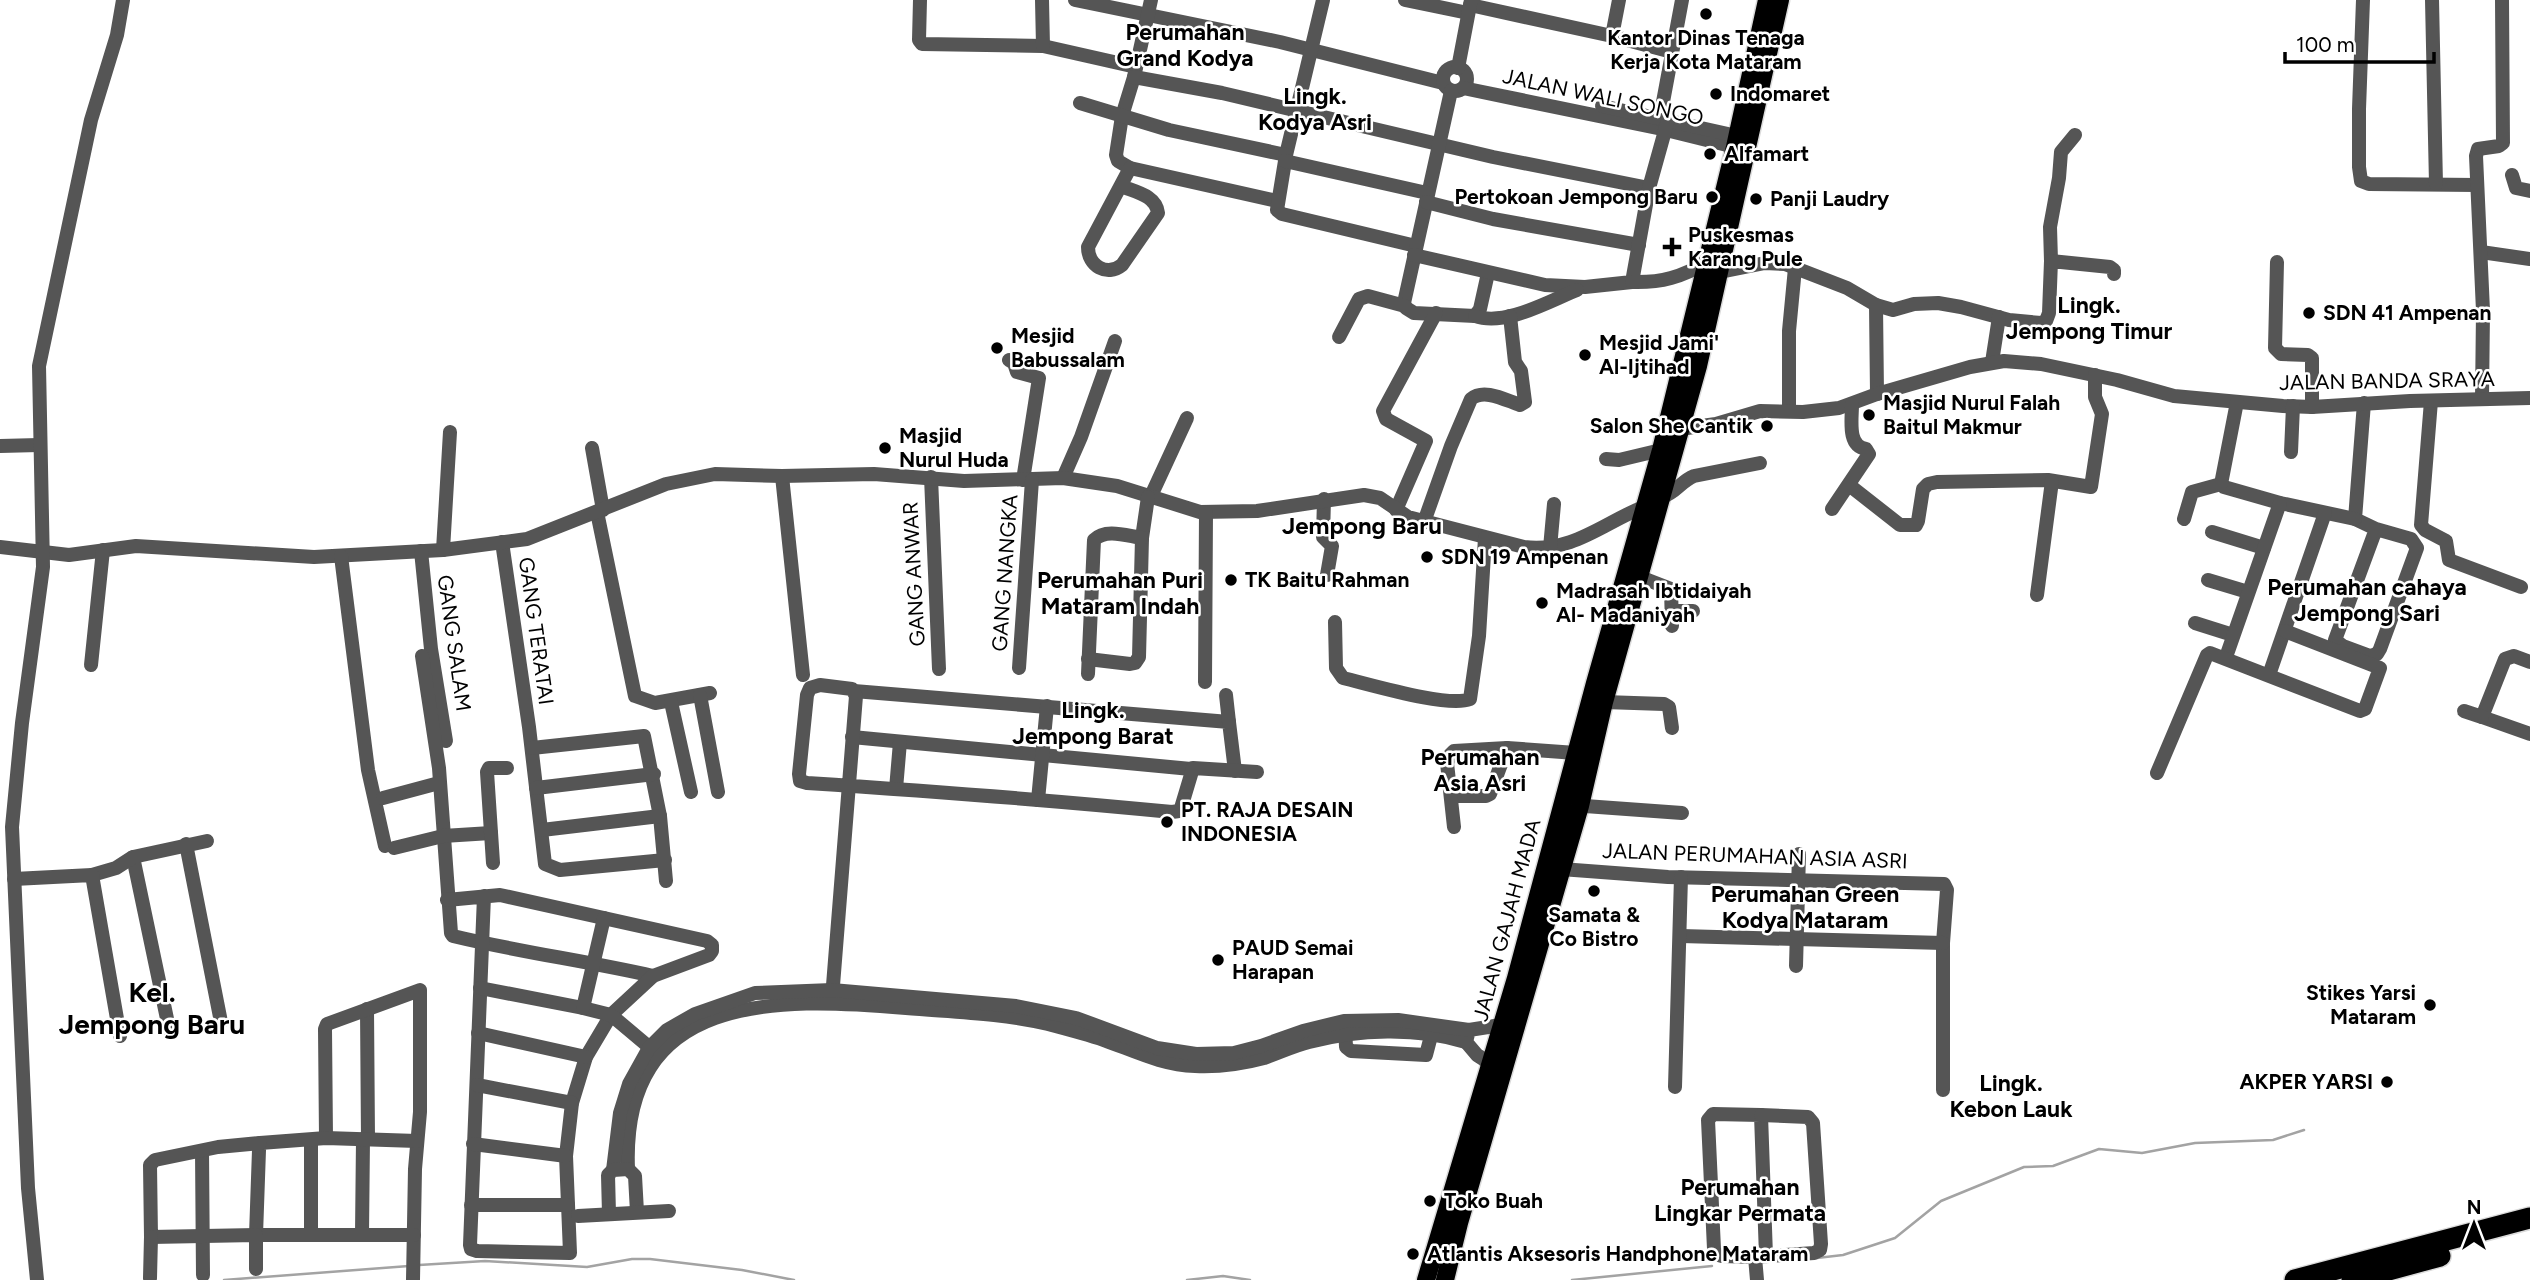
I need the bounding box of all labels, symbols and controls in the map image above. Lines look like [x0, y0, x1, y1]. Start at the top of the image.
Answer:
marker: Kantor Dinas Tenaga Kerja Kota Mataram [1698, 6, 1714, 22]
district label: Perumahan Grand Kodya [1116, 18, 1254, 72]
scale bar [2285, 21, 2434, 65]
place label: Kantor Dinas Tenaga Kerja Kota Mataram [1607, 25, 1805, 74]
text: 100 m [2296, 32, 2355, 57]
street label: JALAN WALI SONGO [1500, 63, 1706, 130]
place label: Indomaret [1730, 81, 1830, 106]
district label: Lingk. Kodya Asri [1258, 82, 1372, 136]
marker: Indomaret [1708, 86, 1724, 102]
place label: Alfamart [1724, 141, 1809, 166]
marker: Alfamart [1702, 146, 1718, 162]
place label: Pertokoan Jempong Baru [1455, 184, 1698, 209]
place label: Panji Laudry [1770, 186, 1890, 211]
marker: Pertokoan Jempong Baru [1704, 189, 1720, 205]
marker: Panji Laudry [1748, 191, 1764, 207]
place label: Puskesmas Karang Pule [1688, 222, 1803, 271]
marker: Puskesmas Karang Pule [1662, 237, 1682, 257]
district label: Lingk. Jempong Timur [2006, 291, 2172, 345]
place label: SDN 41 Ampenan [2323, 300, 2491, 325]
marker: SDN 41 Ampenan [2301, 305, 2317, 321]
place label: Mesjid Babussalam [1011, 323, 1125, 372]
place label: Mesjid Jami' Al-Ijtihad [1599, 330, 1719, 379]
marker: Mesjid Babussalam [989, 340, 1005, 356]
marker: Mesjid Jami' Al-Ijtihad [1577, 347, 1593, 363]
street label: JALAN BANDA SRAYA [2279, 366, 2495, 395]
place label: Masjid Nurul Falah Baitul Makmur [1883, 390, 2060, 439]
marker: Masjid Nurul Falah Baitul Makmur [1861, 407, 1877, 423]
place label: Salon She Cantik [1590, 413, 1754, 438]
marker: Salon She Cantik [1759, 418, 1775, 434]
place label: Masjid Nurul Huda [899, 423, 1009, 472]
marker: Masjid Nurul Huda [877, 440, 893, 456]
street label: GANG NANGKA [987, 494, 1022, 652]
street label: GANG ANWAR [897, 501, 930, 647]
district label: Jempong Baru [1282, 511, 1442, 540]
place label: SDN 19 Ampenan [1441, 544, 1608, 569]
marker: SDN 19 Ampenan [1419, 549, 1435, 565]
street label: GANG TERATAI [514, 556, 559, 706]
district label: Perumahan Puri Mataram Indah [1037, 566, 1203, 620]
place label: TK Baitu Rahman [1245, 567, 1409, 592]
marker: TK Baitu Rahman [1223, 572, 1239, 588]
street label: GANG SALAM [433, 573, 476, 713]
district label: Perumahan cahaya Jempong Sari [2267, 573, 2467, 627]
place label: Madrasah Ibtidaiyah Al- Madaniyah [1556, 578, 1751, 627]
marker: Madrasah Ibtidaiyah Al- Madaniyah [1534, 595, 1550, 611]
district label: Lingk. Jempong Barat [1012, 696, 1174, 750]
district label: Perumahan Asia Asri [1421, 743, 1539, 797]
place label: PT. RAJA DESAIN INDONESIA [1181, 797, 1354, 846]
marker: PT. RAJA DESAIN INDONESIA [1159, 814, 1175, 830]
street label: JALAN GAJAH MADA [1467, 816, 1546, 1024]
street label: JALAN PERUMAHAN ASIA ASRI [1602, 838, 1908, 873]
district label: Perumahan Green Kodya Mataram [1711, 880, 1899, 934]
marker: Samata & Co Bistro [1586, 883, 1602, 899]
place label: Samata & Co Bistro [1548, 902, 1640, 951]
place label: PAUD Semai Harapan [1232, 935, 1354, 984]
marker: PAUD Semai Harapan [1210, 952, 1226, 968]
district label: Kel. Jempong Baru [59, 975, 245, 1041]
place label: Stikes Yarsi Mataram [2306, 980, 2416, 1029]
marker: Stikes Yarsi Mataram [2422, 997, 2438, 1013]
district label: Lingk. Kebon Lauk [1949, 1069, 2073, 1123]
place label: AKPER YARSI [2240, 1069, 2373, 1094]
marker: AKPER YARSI [2379, 1074, 2395, 1090]
district label: Perumahan Lingkar Permata [1654, 1173, 1826, 1227]
place label: Toko Buah [1444, 1188, 1543, 1213]
north arrow [2439, 1189, 2509, 1259]
marker: Toko Buah [1422, 1193, 1438, 1209]
text: N [2467, 1196, 2481, 1219]
place label: Atlantis Aksesoris Handphone Mataram [1427, 1241, 1808, 1266]
marker: Atlantis Aksesoris Handphone Mataram [1405, 1246, 1421, 1262]

